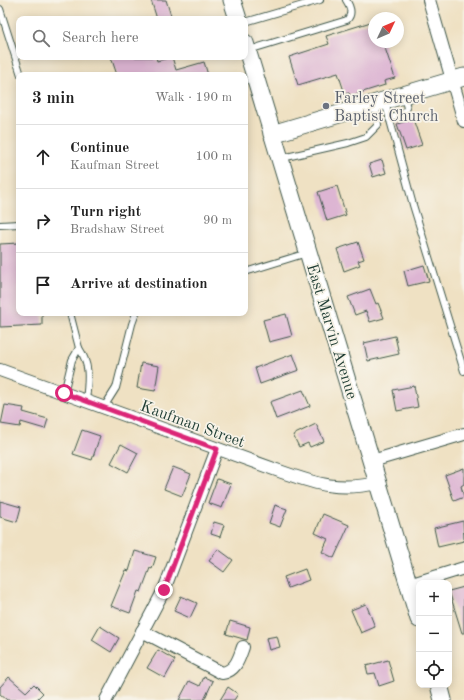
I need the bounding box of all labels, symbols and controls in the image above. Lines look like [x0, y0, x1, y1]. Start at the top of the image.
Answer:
north arrow [368, 12, 404, 48]
search box [16, 16, 248, 60]
icon: search [30, 27, 52, 49]
text: Search here [62, 31, 139, 46]
text: 3 min [32, 90, 75, 107]
text: Walk · 190 m [155, 91, 232, 104]
place label: Farley Street Baptist Church [334, 91, 439, 125]
marker: Farley Street Baptist Church [321, 101, 331, 111]
text: Continue [70, 141, 129, 156]
icon: ahead [32, 146, 54, 168]
text: 100 m [195, 150, 232, 163]
text: Kaufman Street [70, 159, 159, 172]
text: Turn right [70, 205, 141, 220]
icon: right [32, 210, 54, 232]
text: 90 m [203, 214, 232, 227]
text: Bradshaw Street [70, 223, 165, 236]
street label: East Marvin Avenue [303, 262, 359, 401]
icon: arrive [32, 274, 54, 296]
text: Arrive at destination [70, 277, 208, 292]
route start [55, 384, 73, 402]
street label: Kaufman Street [138, 399, 247, 451]
map controls [416, 580, 452, 688]
button: + [416, 580, 452, 616]
route end [155, 581, 173, 599]
button: − [416, 616, 452, 652]
button: locate [416, 652, 452, 688]

